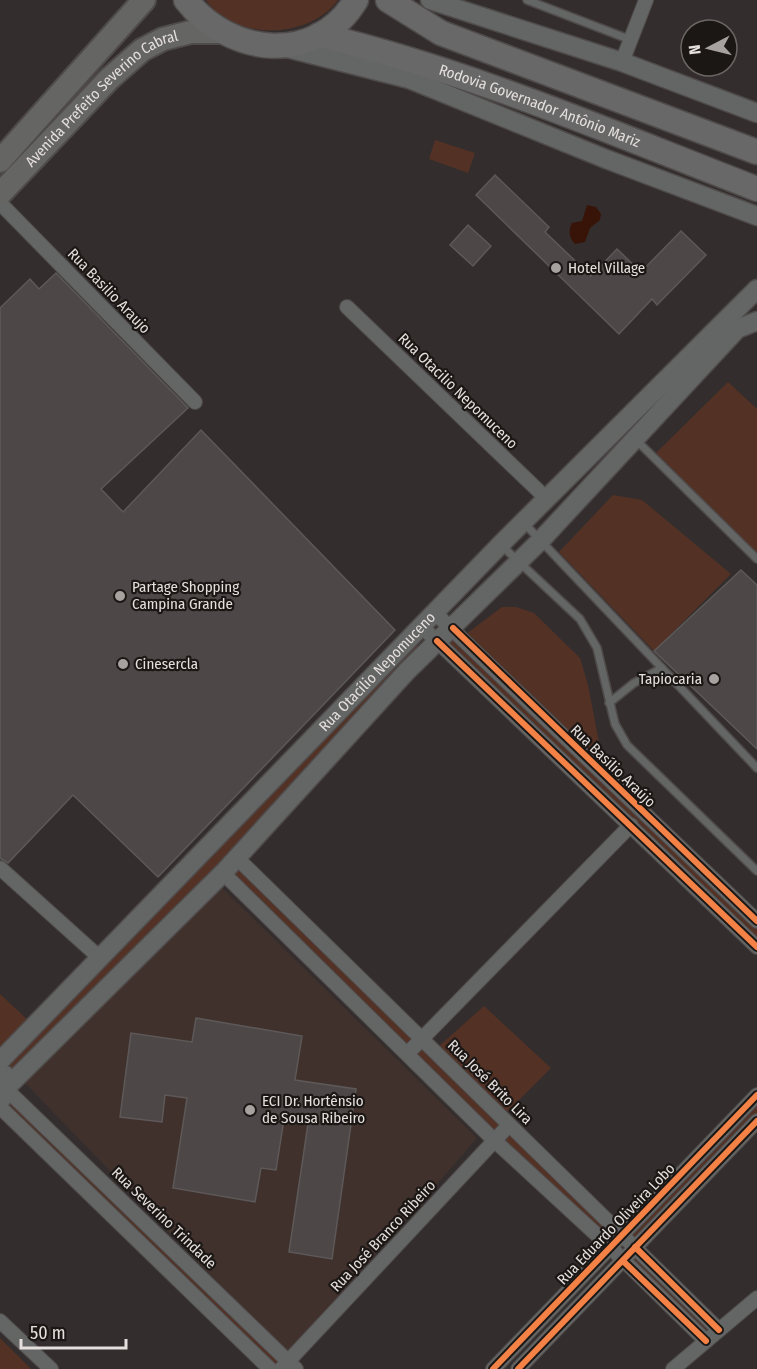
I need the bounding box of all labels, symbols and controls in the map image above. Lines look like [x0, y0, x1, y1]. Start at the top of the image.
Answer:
north arrow [679, 18, 739, 78]
street label: Avenida Prefeito Severino Cabral [22, 27, 180, 170]
text: N [685, 44, 705, 56]
street label: Rodovia Governador Antônio Mariz [437, 61, 643, 151]
street label: Rua Basilio Araujo [64, 245, 154, 337]
place label: Hotel Village [568, 259, 645, 277]
marker: Hotel Village [549, 261, 563, 275]
street label: Rua Otacilio Nepomuceno [395, 329, 521, 453]
place label: Partage Shopping Campina Grande [132, 578, 239, 613]
marker: Partage Shopping Campina Grande [113, 589, 127, 603]
street label: Rua Otacílio Nepomuceno [315, 608, 439, 735]
place label: Cinesercla [135, 655, 198, 673]
marker: Cinesercla [116, 657, 130, 671]
place label: Tapiocaria [639, 670, 702, 688]
marker: Tapiocaria [707, 672, 721, 686]
street label: Rua Basílio Araújo [567, 721, 659, 811]
street label: Rua José Brito Lira [444, 1036, 536, 1128]
place label: ECI Dr. Hortênsio de Sousa Ribeiro [262, 1092, 365, 1127]
marker: ECI Dr. Hortênsio de Sousa Ribeiro [243, 1103, 257, 1117]
street label: Rua Eduardo Oliveira Lobo [553, 1159, 679, 1288]
street label: Rua Severino Trindade [108, 1163, 220, 1273]
street label: Rua José Branco Ribeiro [327, 1176, 439, 1295]
scale bar [21, 1312, 126, 1350]
text: 50 m [30, 1322, 66, 1344]

